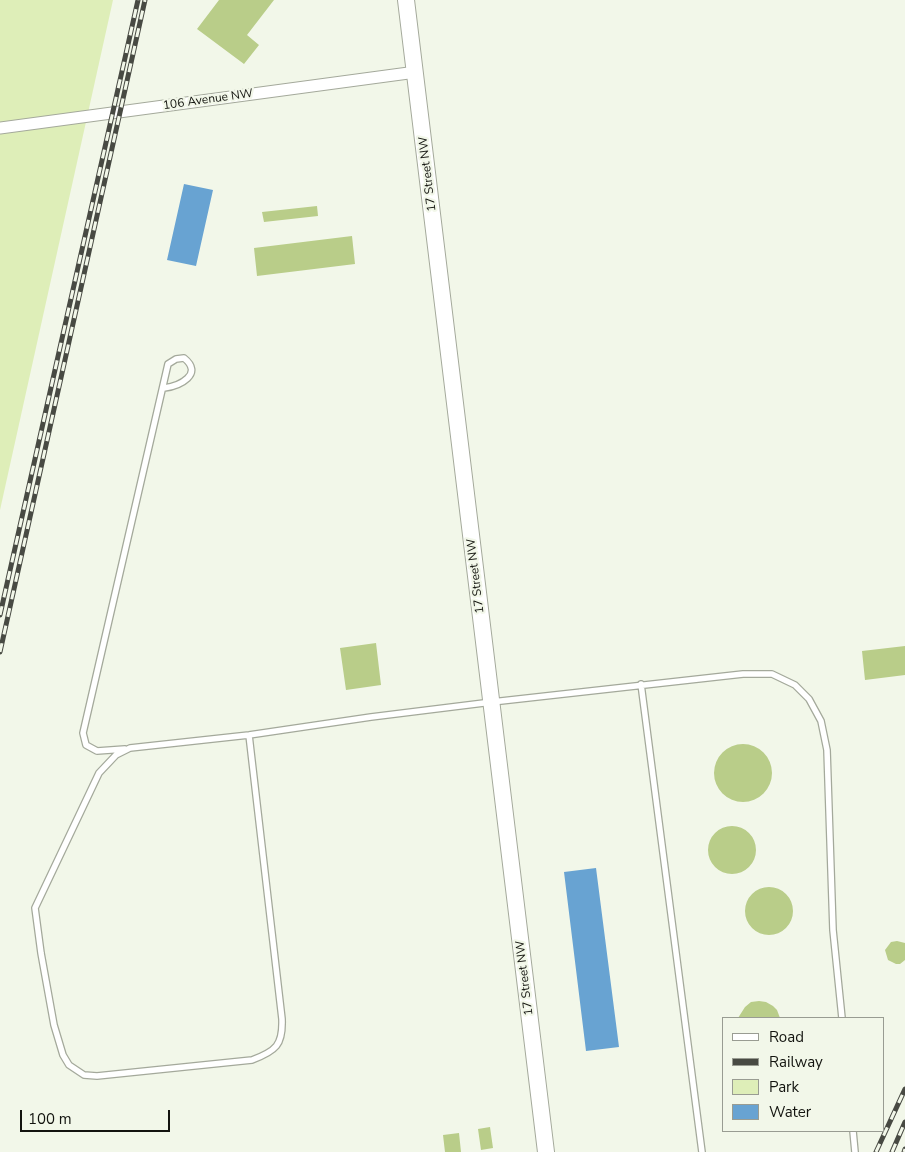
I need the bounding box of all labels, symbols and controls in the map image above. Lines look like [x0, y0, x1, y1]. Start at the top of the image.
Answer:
street label: 106 Avenue NW [162, 87, 254, 113]
street label: 17 Street NW [416, 136, 440, 212]
street label: 17 Street NW [464, 538, 488, 614]
street label: 17 Street NW [513, 940, 537, 1016]
legend [722, 1017, 885, 1132]
text: Road [769, 1027, 804, 1047]
text: Railway [769, 1052, 823, 1072]
text: Park [769, 1077, 799, 1097]
scale bar [22, 1100, 172, 1132]
text: Water [769, 1102, 811, 1122]
text: 100 m [28, 1109, 72, 1129]

